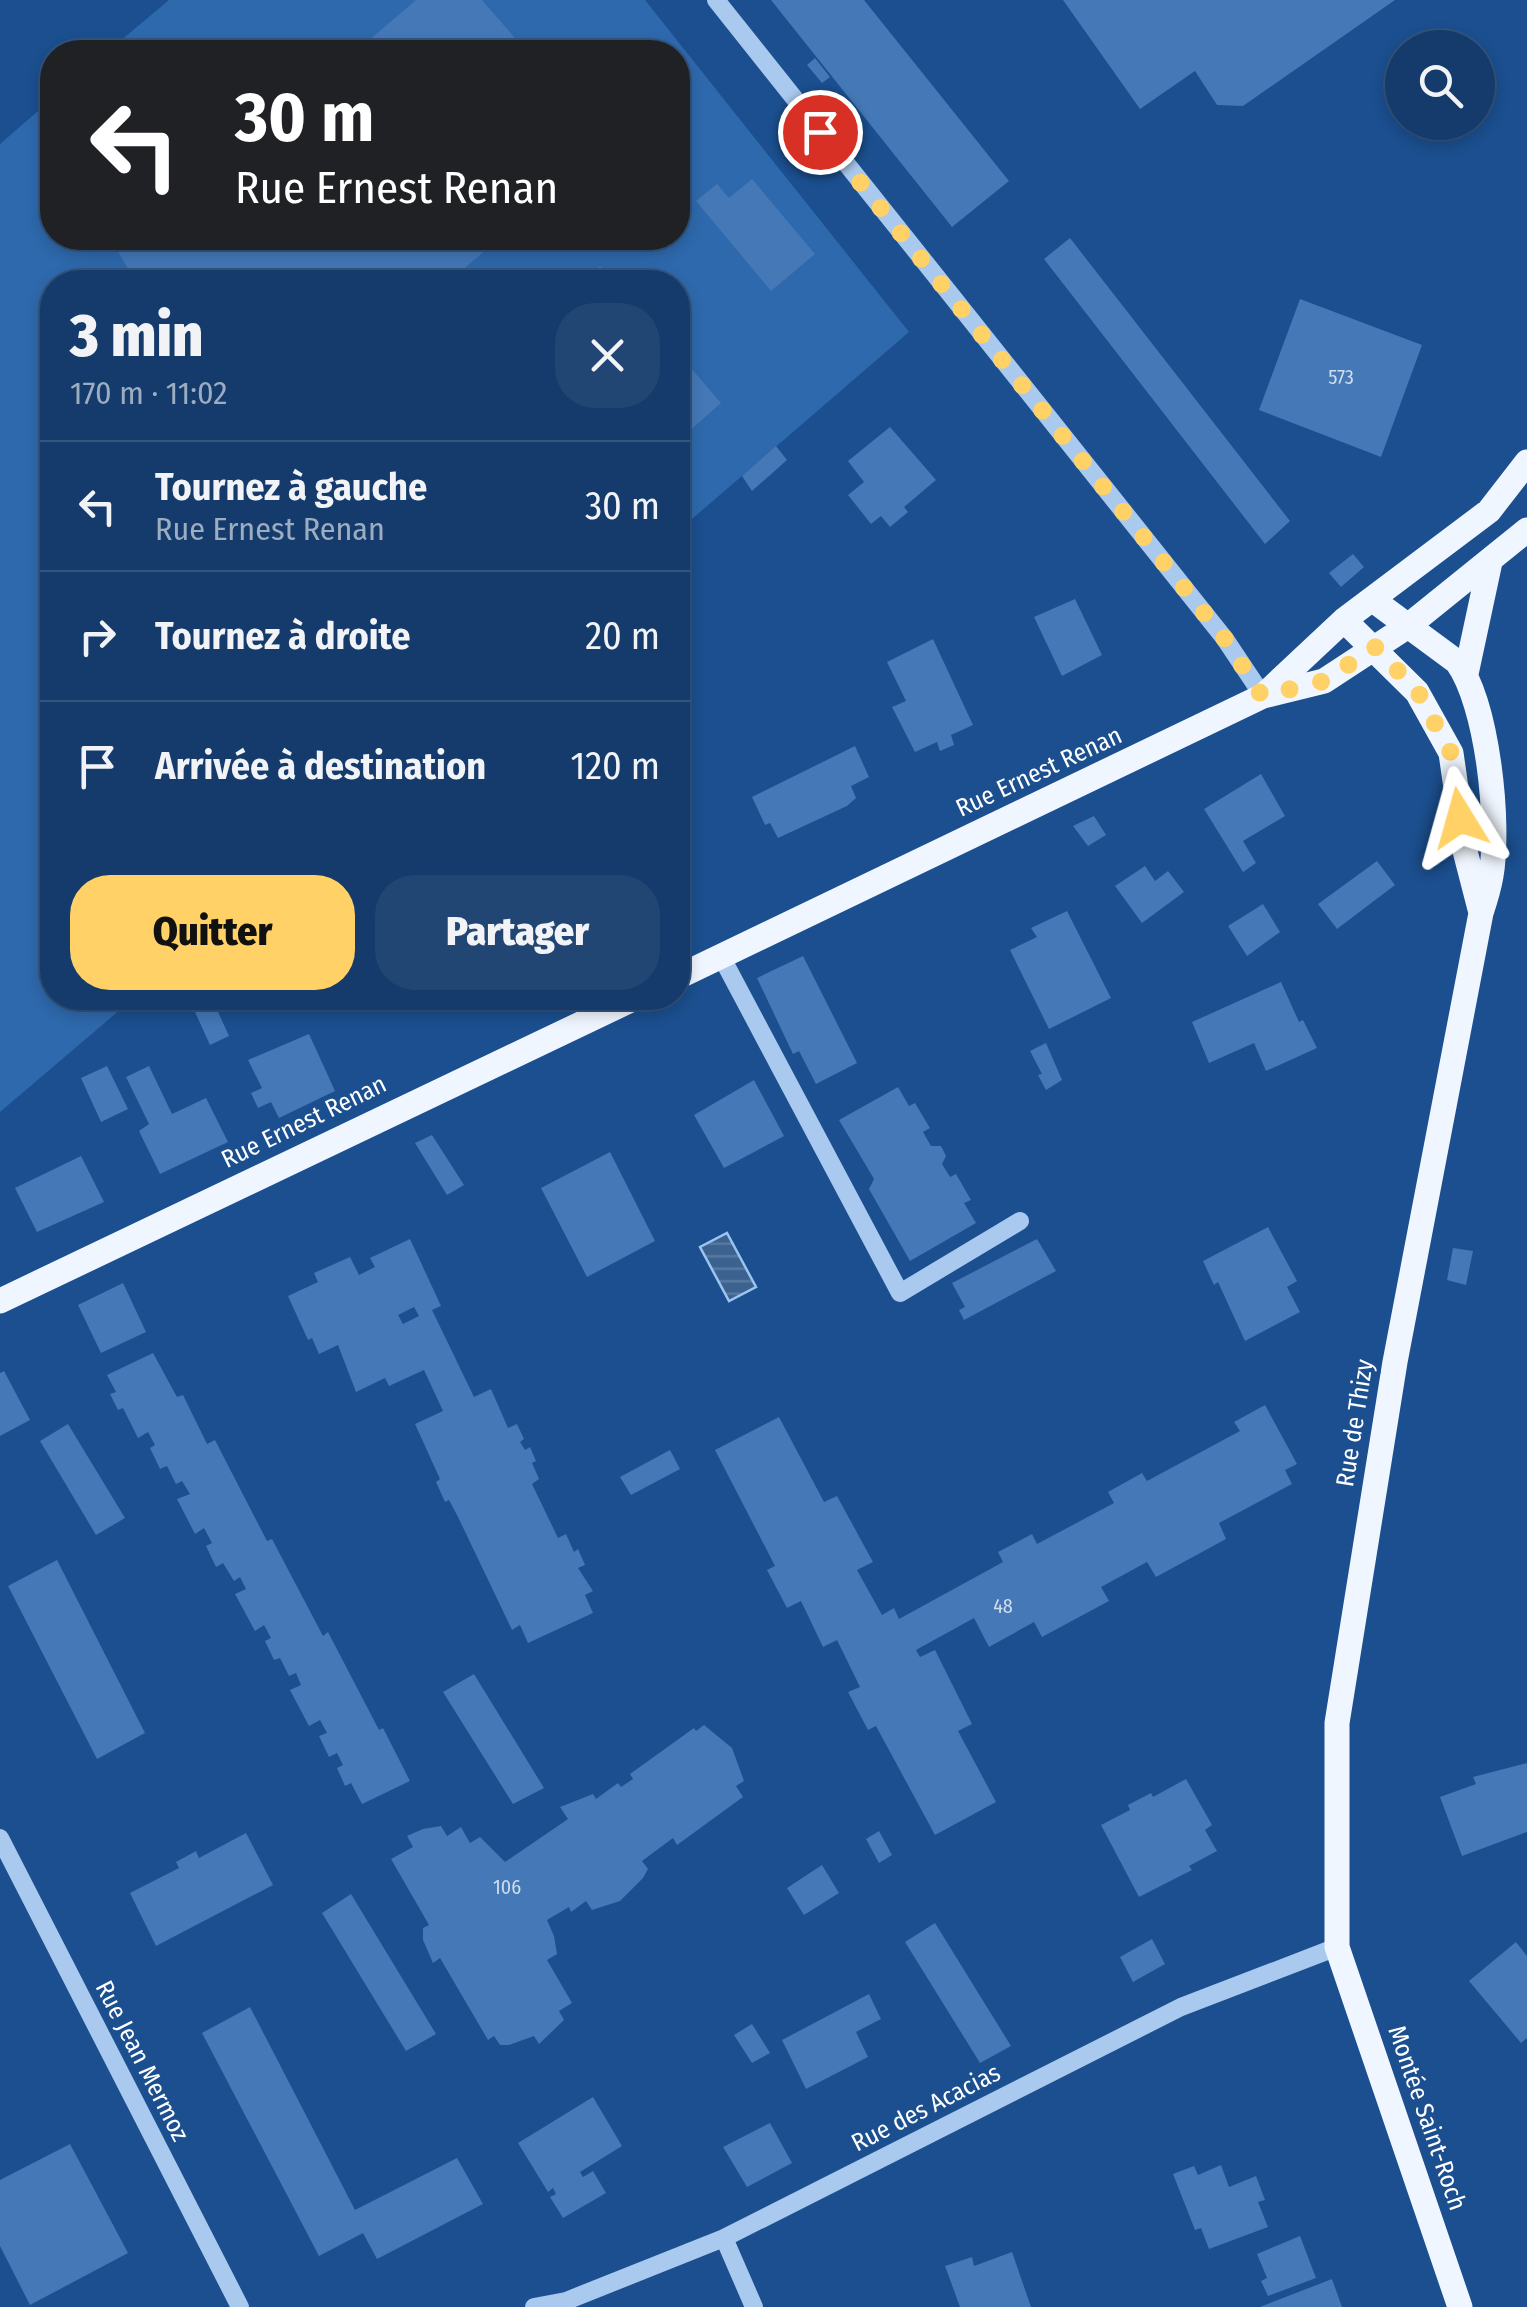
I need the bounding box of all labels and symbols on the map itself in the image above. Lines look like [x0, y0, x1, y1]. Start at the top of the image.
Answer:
pin [778, 90, 863, 175]
house number: 573 [1328, 365, 1354, 389]
street label: Rue Ernest Renan [951, 720, 1127, 824]
position arrow [1408, 766, 1512, 870]
street label: Rue Ernest Renan [217, 1069, 391, 1175]
street label: Rue de Thizy [1330, 1357, 1380, 1489]
house number: 48 [993, 1594, 1013, 1618]
house number: 106 [493, 1875, 521, 1899]
street label: Rue Jean Mermoz [89, 1976, 195, 2146]
street label: Montée Saint-Roch [1381, 2022, 1473, 2214]
street label: Rue des Acacias [847, 2058, 1005, 2158]

